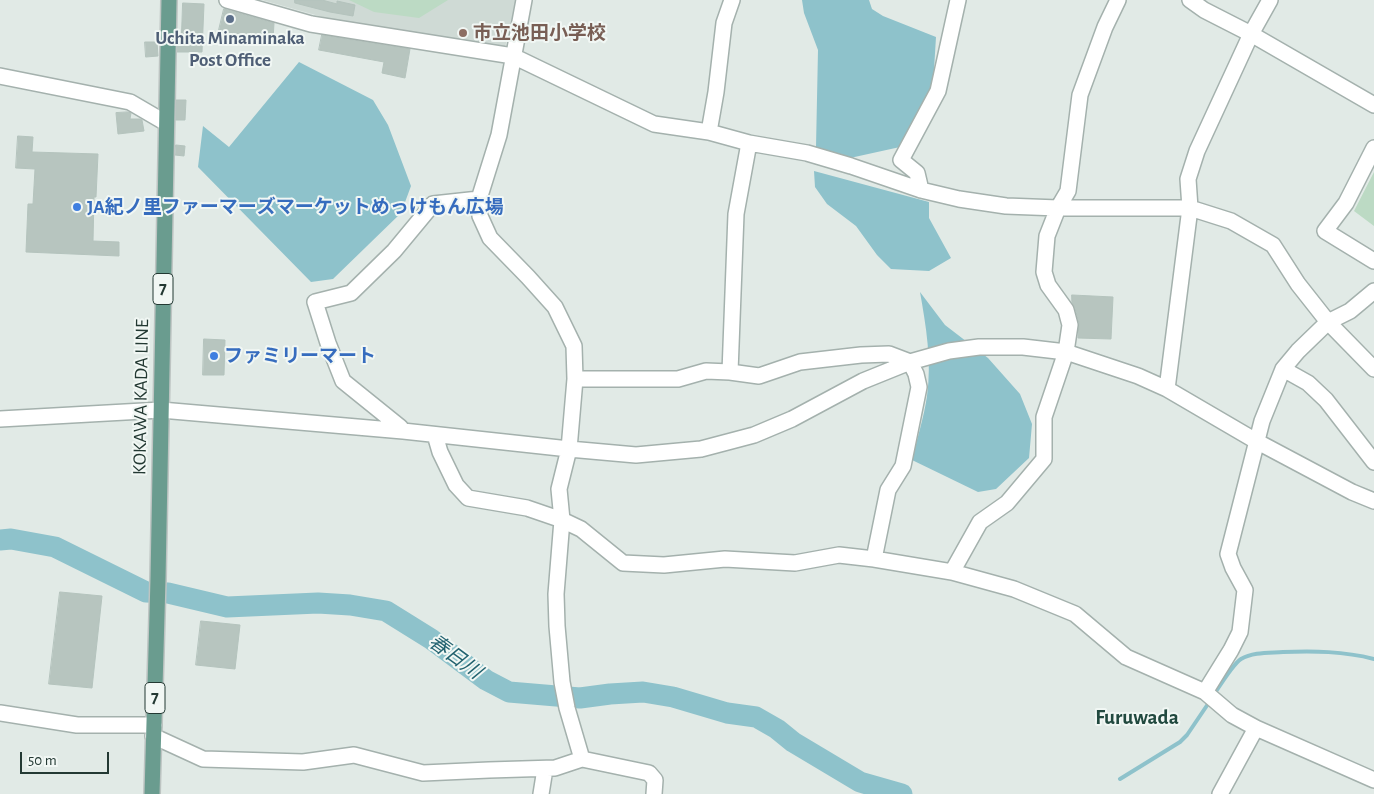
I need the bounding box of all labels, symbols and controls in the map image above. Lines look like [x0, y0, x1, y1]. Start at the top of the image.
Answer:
marker: Uchita Minaminaka Post Office [224, 13, 236, 25]
place label: 市立池田小学校 [473, 22, 606, 44]
place label: Uchita Minaminaka Post Office [155, 27, 305, 71]
marker: 市立池田小学校 [457, 27, 469, 39]
place label: JA紀ノ里ファーマーズマーケットめっけもん広場 [87, 196, 504, 218]
marker: JA紀ノ里ファーマーズマーケットめっけもん広場 [71, 201, 83, 213]
road number: 7 [153, 274, 173, 304]
street label: KOKAWA KADA LINE [128, 319, 154, 475]
place label: ファミリーマート [224, 345, 376, 367]
marker: ファミリーマート [208, 350, 220, 362]
water label: 春日川 [424, 630, 486, 684]
road number: 7 [145, 682, 165, 714]
district label: Furuwada [1095, 705, 1179, 731]
scale bar [22, 742, 111, 774]
text: 50 m [28, 753, 57, 768]

